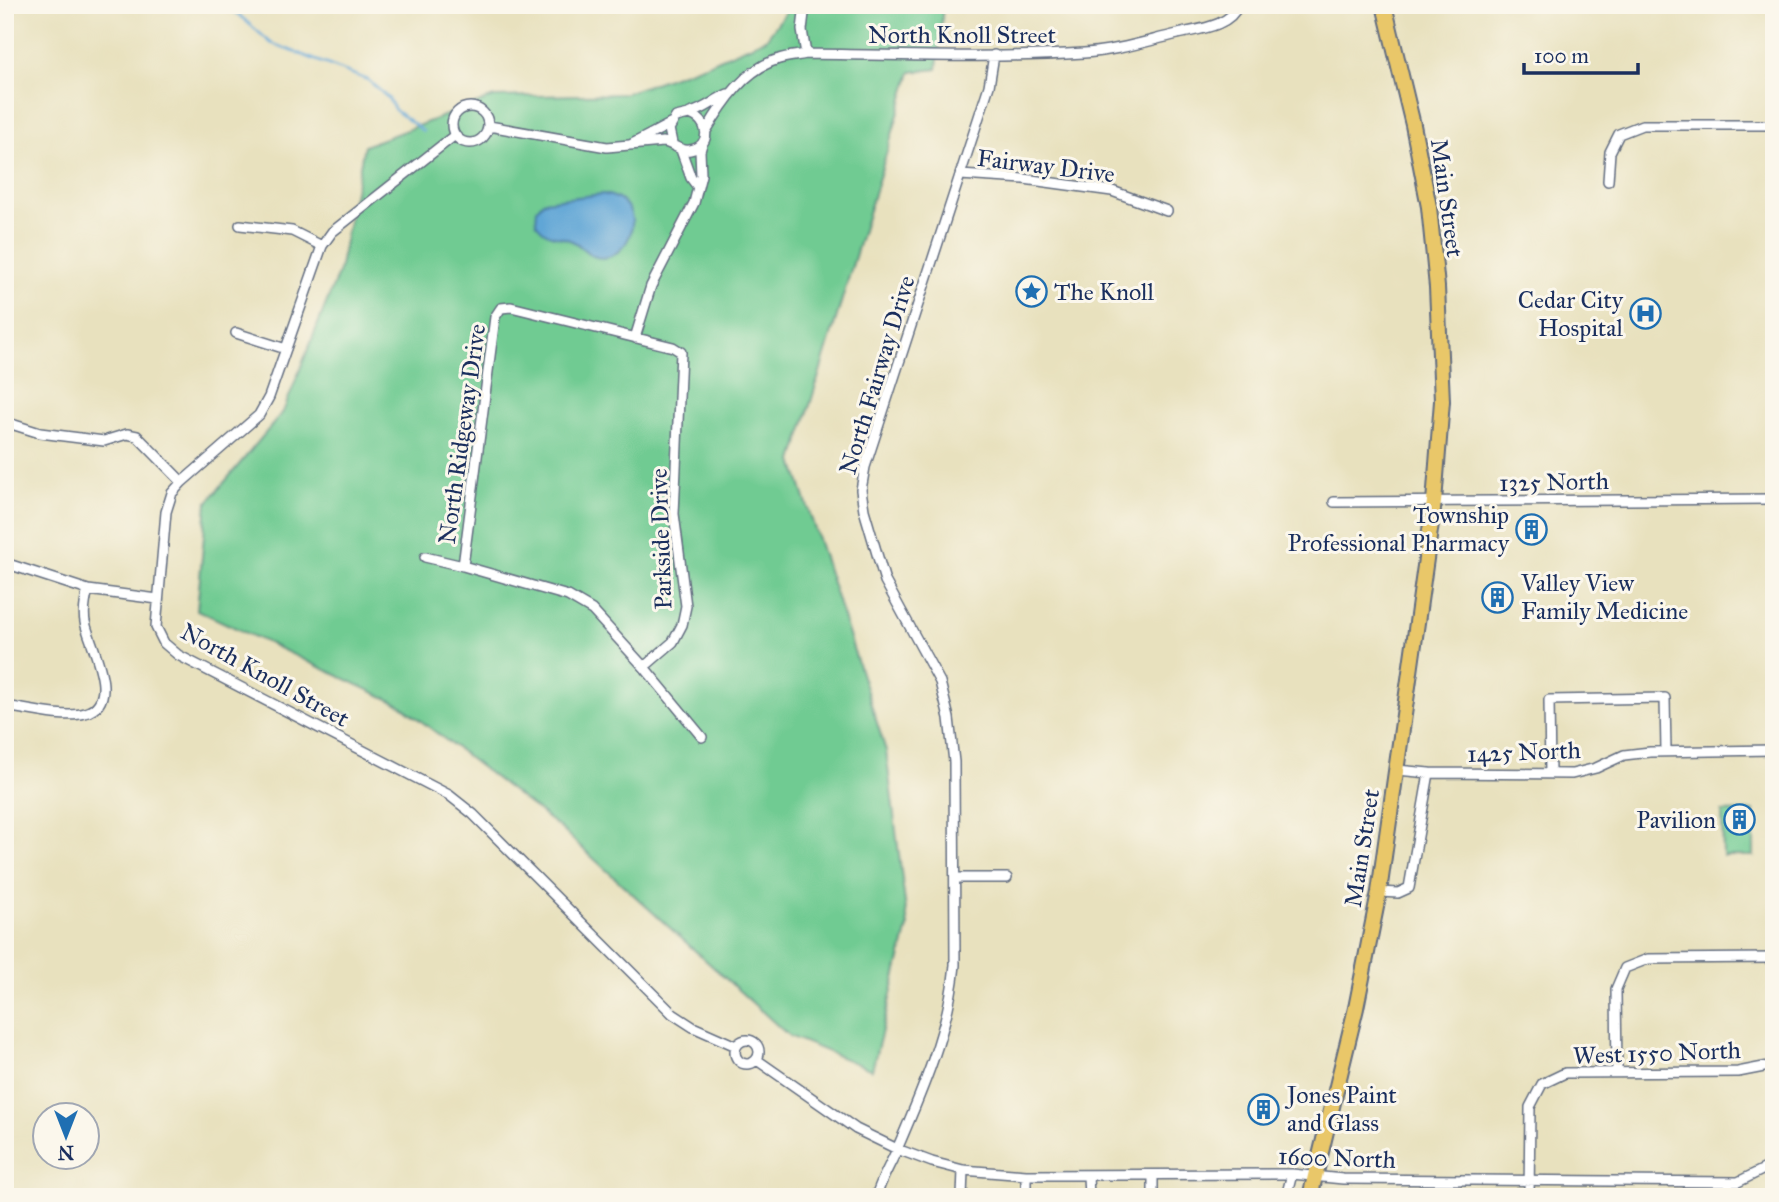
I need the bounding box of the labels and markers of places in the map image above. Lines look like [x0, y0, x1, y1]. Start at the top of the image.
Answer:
place icon: The Knoll [1014, 275, 1048, 309]
place label: The Knoll [1054, 277, 1155, 307]
place label: Cedar City Hospital [1518, 285, 1624, 343]
hospital icon: Cedar City Hospital [1629, 297, 1663, 331]
place label: Township Professional Pharmacy [1288, 500, 1510, 558]
building icon: Township Professional Pharmacy [1515, 512, 1549, 546]
place label: Valley View Family Medicine [1520, 568, 1688, 626]
building icon: Valley View Family Medicine [1481, 580, 1515, 614]
building icon: Pavilion [1722, 803, 1756, 837]
place label: Pavilion [1636, 805, 1716, 835]
place label: Jones Paint and Glass [1284, 1080, 1397, 1138]
building icon: Jones Paint and Glass [1247, 1092, 1281, 1126]

